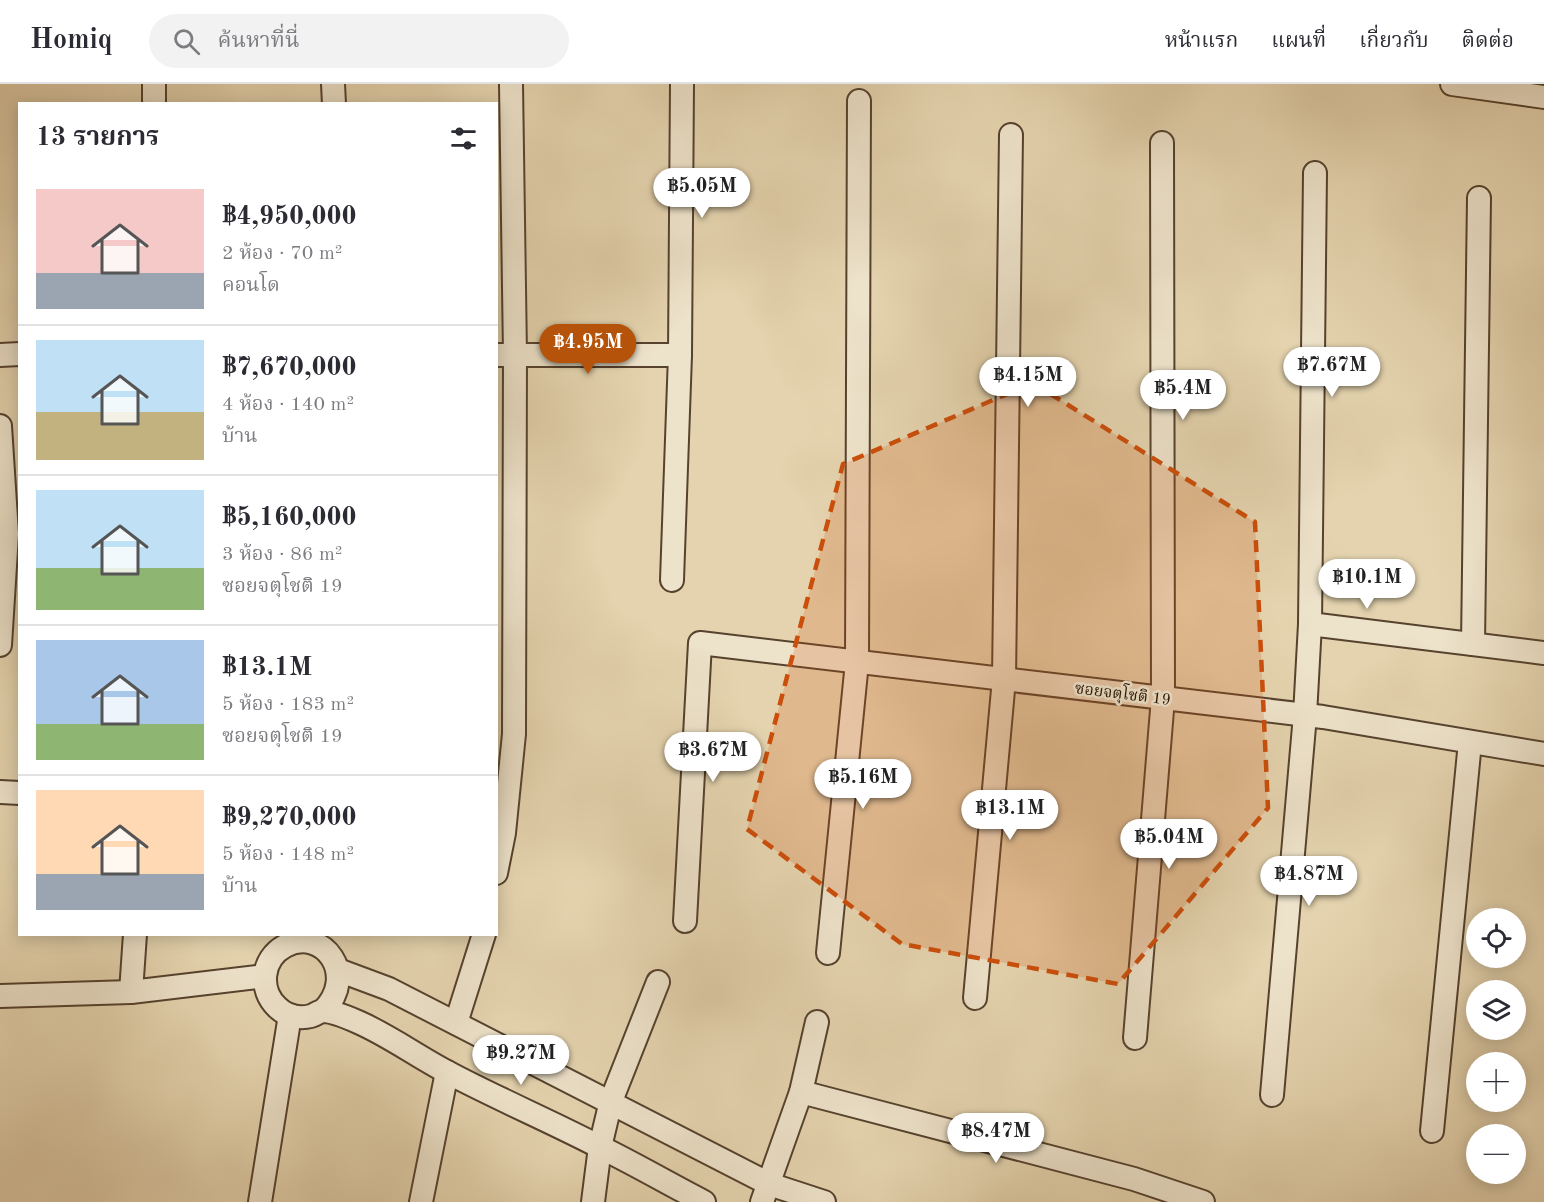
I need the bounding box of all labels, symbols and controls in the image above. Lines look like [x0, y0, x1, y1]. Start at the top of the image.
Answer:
search box [149, 14, 569, 68]
icon: search [170, 25, 203, 58]
text: Homiq [30, 27, 113, 55]
text: ค้นหาที่นี่ [218, 30, 299, 52]
text: หน้าแรก [1165, 31, 1238, 52]
text: แผนที่ [1271, 31, 1326, 52]
text: เกี่ยวกับ [1359, 31, 1429, 52]
text: ติดต่อ [1462, 31, 1514, 52]
icon: filters [447, 122, 480, 155]
text: 13 รายการ [36, 125, 159, 151]
pin: ฿5.05M [653, 168, 751, 219]
text: ฿5.05M [667, 177, 737, 197]
text: ฿4,950,000 [222, 204, 357, 230]
icon: home [84, 213, 156, 285]
text: 2 ห้อง · 70 m² [222, 244, 342, 264]
text: คอนโด [222, 276, 280, 296]
pin: ฿4.95M [539, 324, 637, 375]
text: ฿4.95M [553, 333, 623, 353]
pin: ฿7.67M [1283, 347, 1381, 398]
text: ฿7,670,000 [222, 355, 357, 381]
text: ฿7.67M [1297, 356, 1367, 376]
pin: ฿4.15M [979, 357, 1077, 408]
icon: home [84, 364, 156, 436]
text: ฿4.15M [993, 366, 1063, 386]
pin: ฿5.4M [1141, 370, 1225, 421]
text: ฿5.4M [1154, 379, 1212, 399]
text: 4 ห้อง · 140 m² [222, 395, 354, 415]
text: บ้าน [222, 427, 258, 447]
text: ฿5,160,000 [222, 505, 357, 531]
icon: home [84, 514, 156, 586]
text: 3 ห้อง · 86 m² [222, 545, 342, 565]
pin: ฿10.1M [1318, 559, 1416, 610]
text: ฿10.1M [1332, 568, 1402, 588]
text: ซอยจตุโชติ 19 [222, 577, 343, 597]
text: ฿13.1M [222, 655, 312, 681]
icon: home [84, 664, 156, 736]
street label: ซอยจตุโชติ 19 [1074, 677, 1172, 711]
text: 5 ห้อง · 183 m² [222, 695, 354, 715]
text: ซอยจตุโชติ 19 [222, 727, 343, 747]
pin: ฿3.67M [664, 732, 762, 783]
text: ฿3.67M [678, 741, 748, 761]
pin: ฿5.16M [814, 759, 912, 810]
text: ฿5.16M [828, 768, 898, 788]
pin: ฿13.1M [961, 790, 1059, 841]
text: ฿13.1M [975, 799, 1045, 819]
text: ฿9,270,000 [222, 805, 357, 831]
icon: home [84, 814, 156, 886]
pin: ฿5.04M [1120, 819, 1218, 870]
text: ฿5.04M [1134, 828, 1204, 848]
text: 5 ห้อง · 148 m² [222, 845, 354, 865]
pin: ฿4.87M [1260, 856, 1358, 907]
text: ฿4.87M [1274, 865, 1344, 885]
text: บ้าน [222, 877, 258, 897]
map controls [1466, 908, 1526, 1184]
button: locate [1466, 908, 1526, 968]
button: layers [1466, 980, 1526, 1040]
pin: ฿9.27M [472, 1035, 570, 1086]
text: ฿9.27M [486, 1044, 556, 1064]
button: + [1466, 1052, 1526, 1112]
pin: ฿8.47M [947, 1113, 1045, 1164]
text: ฿8.47M [961, 1122, 1031, 1142]
button: − [1466, 1124, 1526, 1184]

